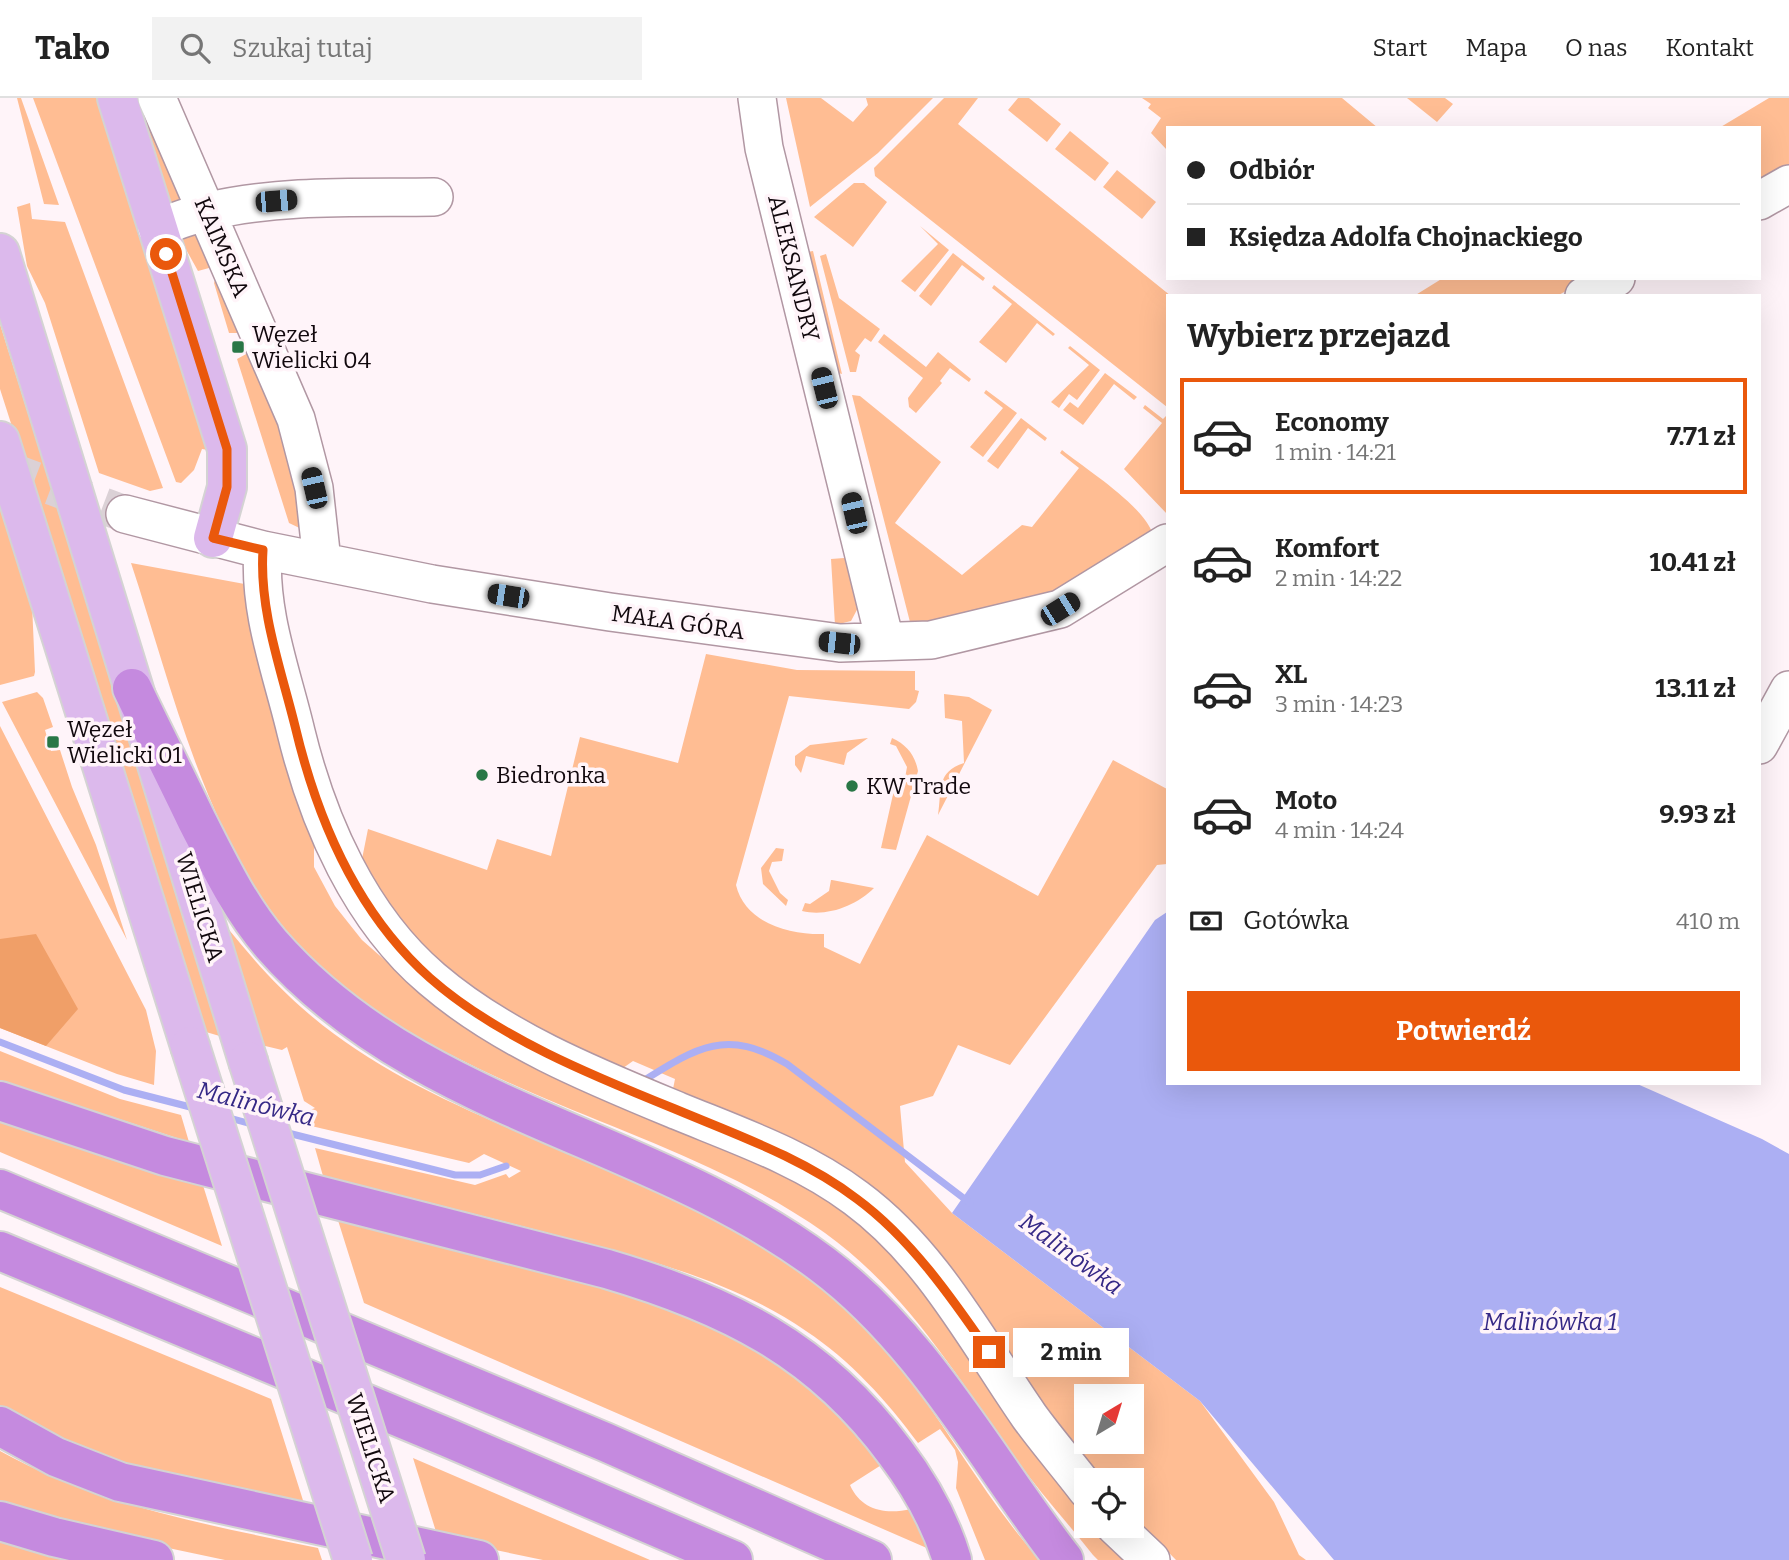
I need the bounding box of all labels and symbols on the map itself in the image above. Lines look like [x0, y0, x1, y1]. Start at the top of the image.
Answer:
car [255, 189, 298, 213]
street label: ALEKSANDRY [762, 192, 826, 344]
street label: KAIMSKA [188, 193, 256, 302]
route start [150, 238, 182, 270]
place label: Węzeł Wielicki 04 [252, 320, 372, 374]
marker: Węzeł Wielicki 04 [230, 339, 246, 355]
car [809, 365, 840, 411]
car [300, 465, 329, 511]
car [840, 490, 869, 536]
car [486, 582, 531, 610]
car [1037, 589, 1084, 629]
street label: MAŁA GÓRA [610, 599, 747, 645]
car [818, 630, 861, 656]
place label: Węzeł Wielicki 01 [67, 715, 183, 769]
marker: Węzeł Wielicki 01 [45, 734, 61, 750]
place label: Biedronka [496, 761, 606, 789]
marker: Biedronka [474, 767, 490, 783]
place label: KW Trade [866, 772, 971, 800]
marker: KW Trade [844, 778, 860, 794]
street label: WIELICKA [170, 849, 230, 966]
water label: Malinówka [195, 1076, 317, 1132]
water label: Malinówka [1014, 1207, 1128, 1301]
water label: Malinówka 1 [1483, 1308, 1617, 1336]
callout: 2 min [1014, 1328, 1129, 1376]
route end [973, 1336, 1005, 1368]
north arrow [1074, 1384, 1144, 1454]
street label: WIELICKA [340, 1390, 402, 1507]

